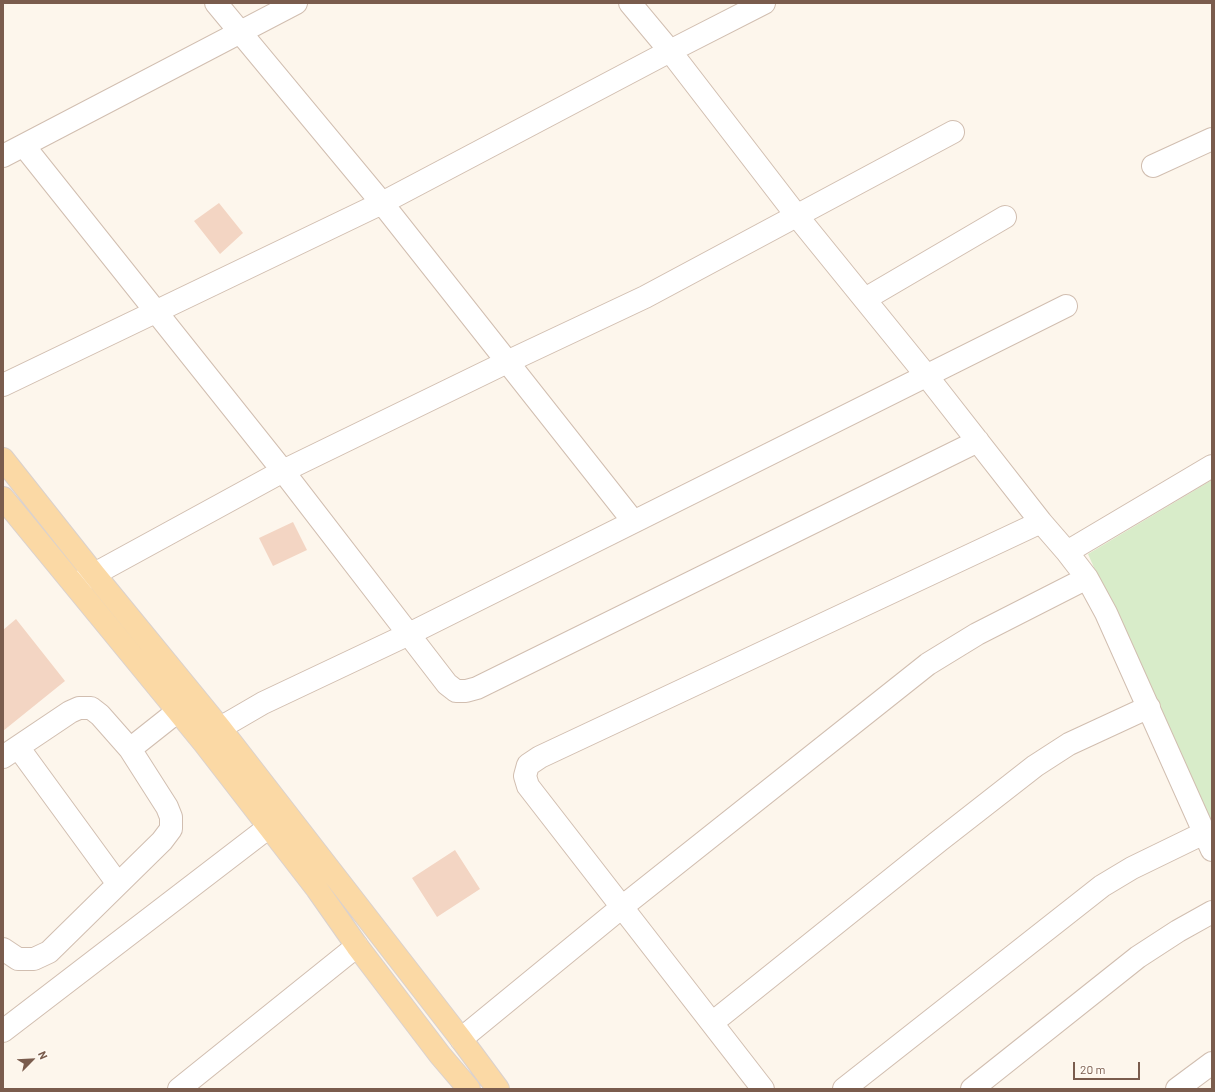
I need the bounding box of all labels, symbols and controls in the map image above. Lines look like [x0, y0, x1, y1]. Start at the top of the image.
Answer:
north arrow [12, 1040, 52, 1080]
text: N [36, 1049, 51, 1061]
scale bar [1075, 1054, 1142, 1080]
text: 20 m [1080, 1062, 1106, 1076]

